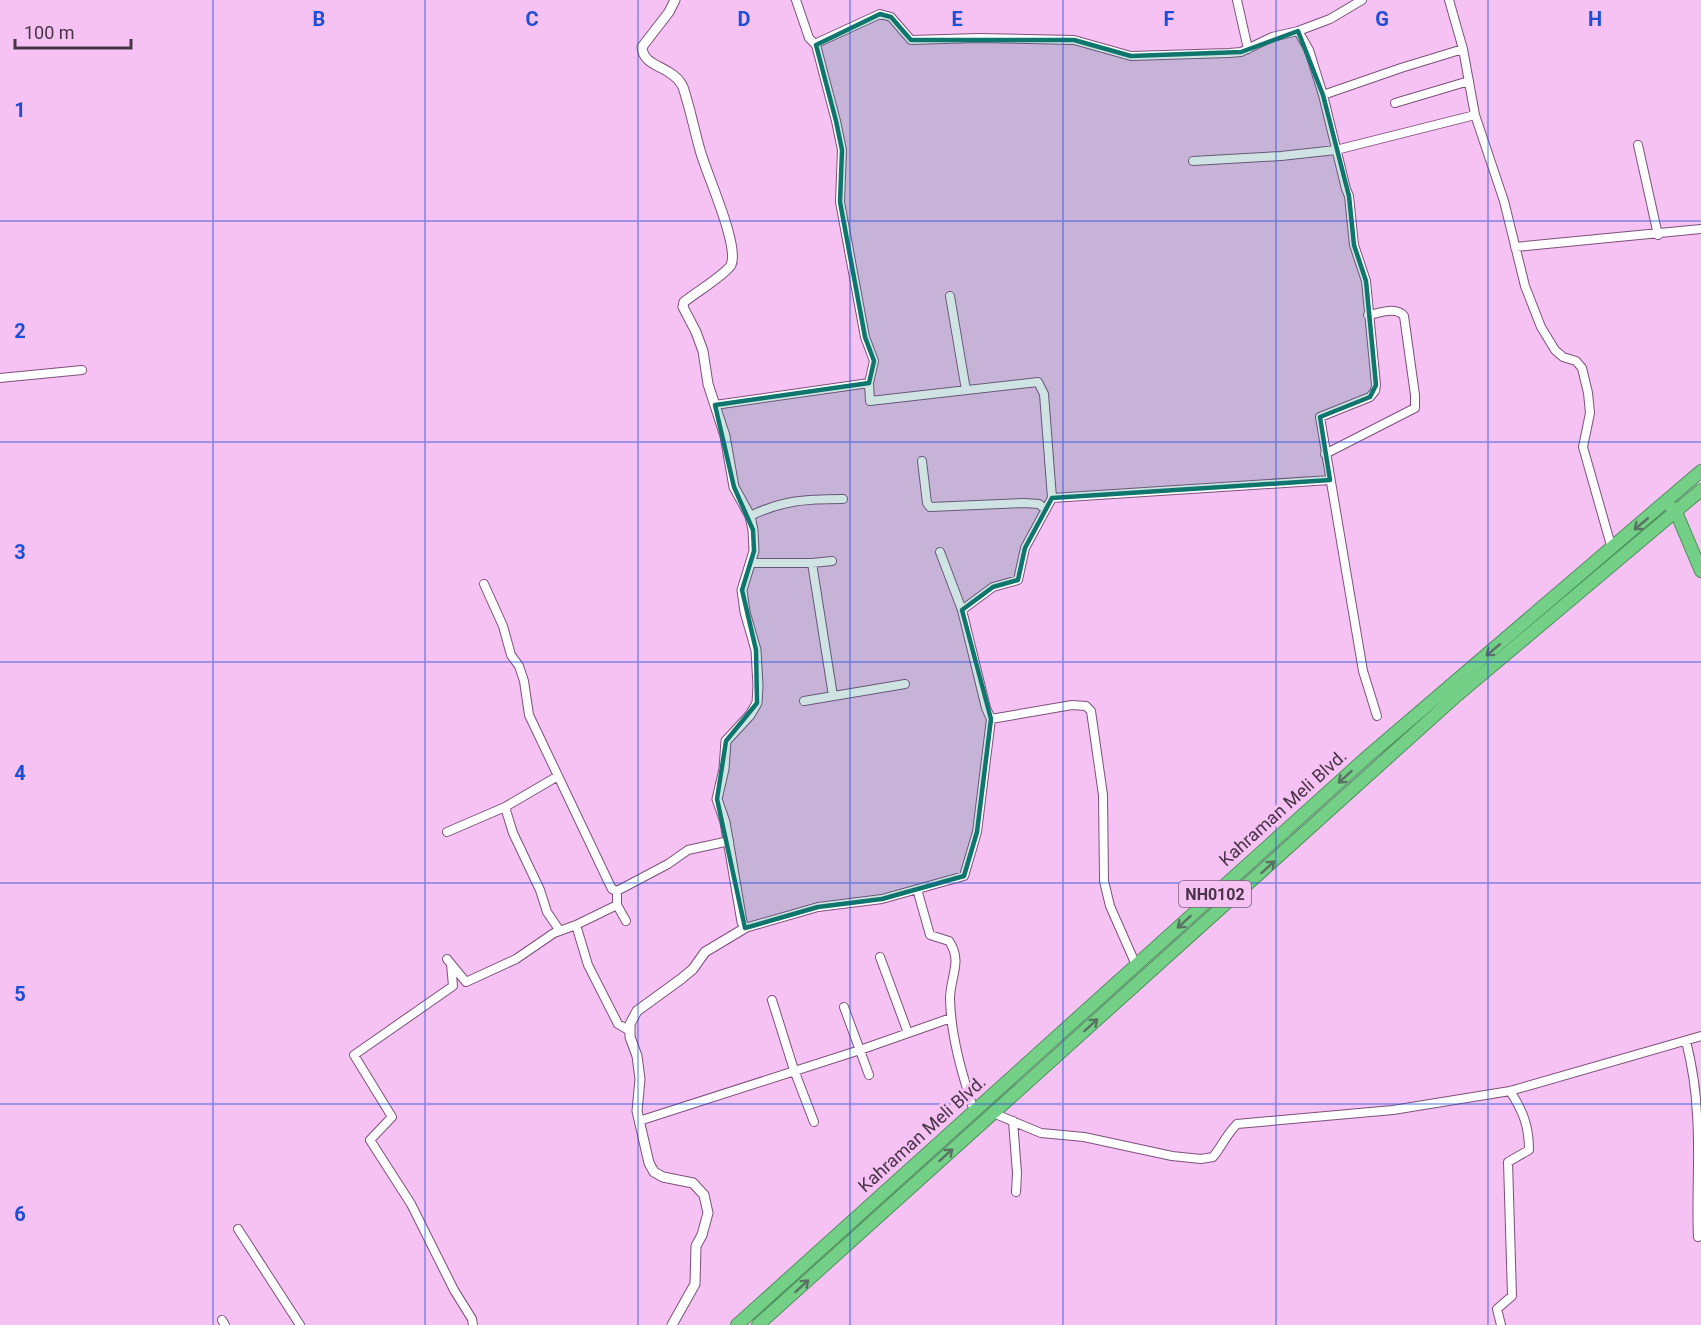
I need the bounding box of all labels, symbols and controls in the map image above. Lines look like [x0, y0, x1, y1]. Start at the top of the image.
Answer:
text: B [313, 7, 325, 31]
text: C [525, 7, 539, 31]
text: D [738, 7, 751, 31]
text: E [951, 7, 963, 31]
text: F [1164, 7, 1175, 31]
text: G [1375, 7, 1389, 31]
text: H [1588, 7, 1602, 31]
scale bar [15, 12, 130, 50]
text: 100 m [24, 22, 75, 43]
text: 1 [14, 98, 26, 122]
text: 2 [14, 319, 26, 343]
one-way arrow [1634, 517, 1649, 531]
text: 3 [14, 540, 26, 564]
one-way arrow [1486, 643, 1501, 657]
street label: Kahraman Meli Blvd. [1215, 745, 1351, 870]
text: 4 [14, 761, 26, 785]
one-way arrow [1337, 770, 1352, 784]
one-way arrow [1260, 859, 1275, 874]
road number: NH0102 [1179, 881, 1251, 907]
one-way arrow [1177, 915, 1192, 929]
text: 5 [14, 982, 26, 1006]
one-way arrow [1084, 1018, 1099, 1032]
street label: Kahraman Meli Blvd. [854, 1071, 990, 1196]
one-way arrow [939, 1148, 954, 1162]
text: 6 [14, 1202, 26, 1226]
one-way arrow [794, 1279, 809, 1293]

